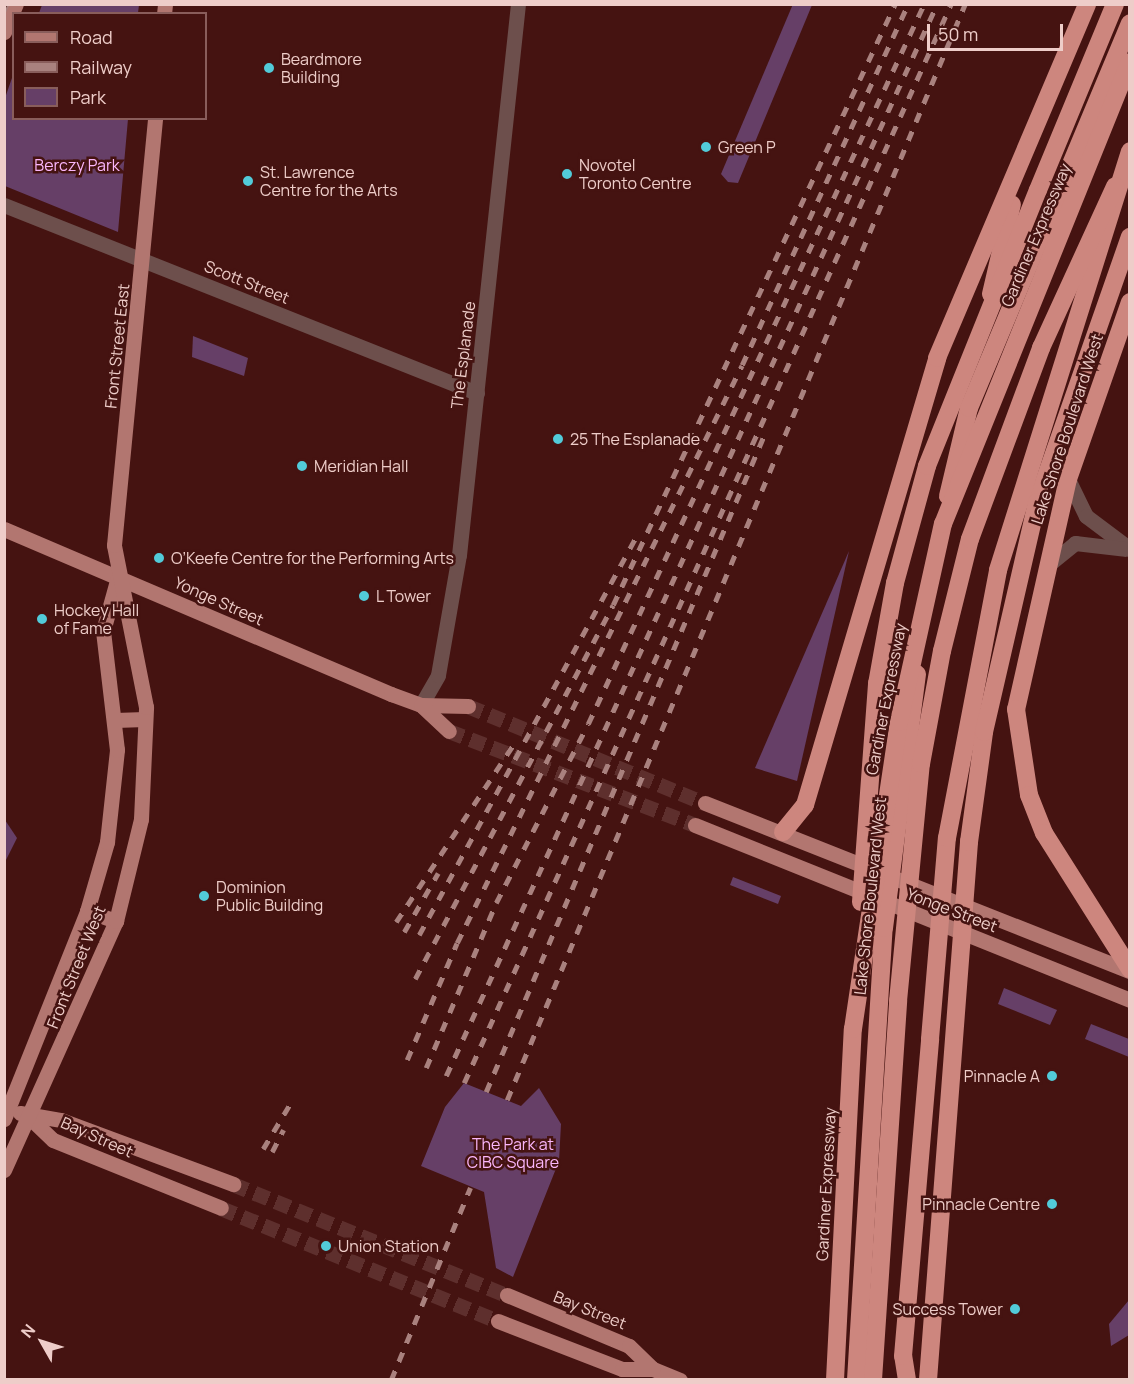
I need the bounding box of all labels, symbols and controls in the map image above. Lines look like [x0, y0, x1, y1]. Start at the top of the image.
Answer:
legend [12, 12, 207, 120]
scale bar [930, 12, 1066, 50]
text: 50 m [938, 22, 978, 46]
text: Road [70, 25, 113, 49]
place label: Beardmore Building [281, 49, 362, 87]
text: Railway [70, 55, 132, 79]
marker: Beardmore Building [262, 61, 276, 75]
text: Park [70, 85, 106, 109]
place label: Green P [718, 137, 776, 157]
marker: Green P [699, 140, 713, 154]
park label: Berczy Park [34, 155, 120, 175]
place label: Novotel Toronto Centre [579, 155, 691, 193]
street label: Gardiner Expressway [997, 160, 1075, 310]
place label: St. Lawrence Centre for the Arts [260, 162, 398, 200]
marker: Novotel Toronto Centre [560, 167, 574, 181]
marker: St. Lawrence Centre for the Arts [241, 174, 255, 188]
street label: Scott Street [202, 256, 292, 308]
street label: Front Street East [101, 283, 133, 409]
street label: The Esplanade [447, 300, 479, 410]
street label: Lake Shore Boulevard West [1027, 331, 1107, 527]
place label: 25 The Esplanade [570, 429, 700, 449]
marker: 25 The Esplanade [551, 432, 565, 446]
place label: Meridian Hall [314, 456, 408, 476]
marker: Meridian Hall [295, 459, 309, 473]
place label: O’Keefe Centre for the Performing Arts [171, 548, 454, 568]
marker: O’Keefe Centre for the Performing Arts [152, 551, 166, 565]
street label: Yonge Street [171, 573, 267, 629]
place label: L Tower [376, 586, 432, 606]
marker: L Tower [357, 589, 371, 603]
place label: Hockey Hall of Fame [54, 600, 139, 638]
marker: Hockey Hall of Fame [35, 612, 49, 626]
street label: Gardiner Expressway [862, 622, 910, 776]
street label: Lake Shore Boulevard West [850, 796, 890, 996]
place label: Dominion Public Building [216, 877, 323, 915]
street label: Yonge Street [904, 884, 1000, 936]
marker: Dominion Public Building [197, 889, 211, 903]
street label: Front Street West [43, 903, 109, 1031]
place label: Pinnacle A [964, 1066, 1040, 1086]
marker: Pinnacle A [1045, 1069, 1059, 1083]
street label: Gardiner Expressway [812, 1107, 840, 1261]
street label: Bay Street [58, 1113, 136, 1161]
park label: The Park at CIBC Square [467, 1134, 559, 1172]
place label: Pinnacle Centre [922, 1194, 1040, 1214]
marker: Pinnacle Centre [1045, 1197, 1059, 1211]
place label: Union Station [338, 1236, 439, 1256]
marker: Union Station [319, 1239, 333, 1253]
street label: Bay Street [551, 1287, 629, 1333]
place label: Success Tower [893, 1299, 1003, 1319]
marker: Success Tower [1008, 1302, 1022, 1316]
north arrow [12, 1312, 72, 1372]
text: N [16, 1319, 40, 1342]

